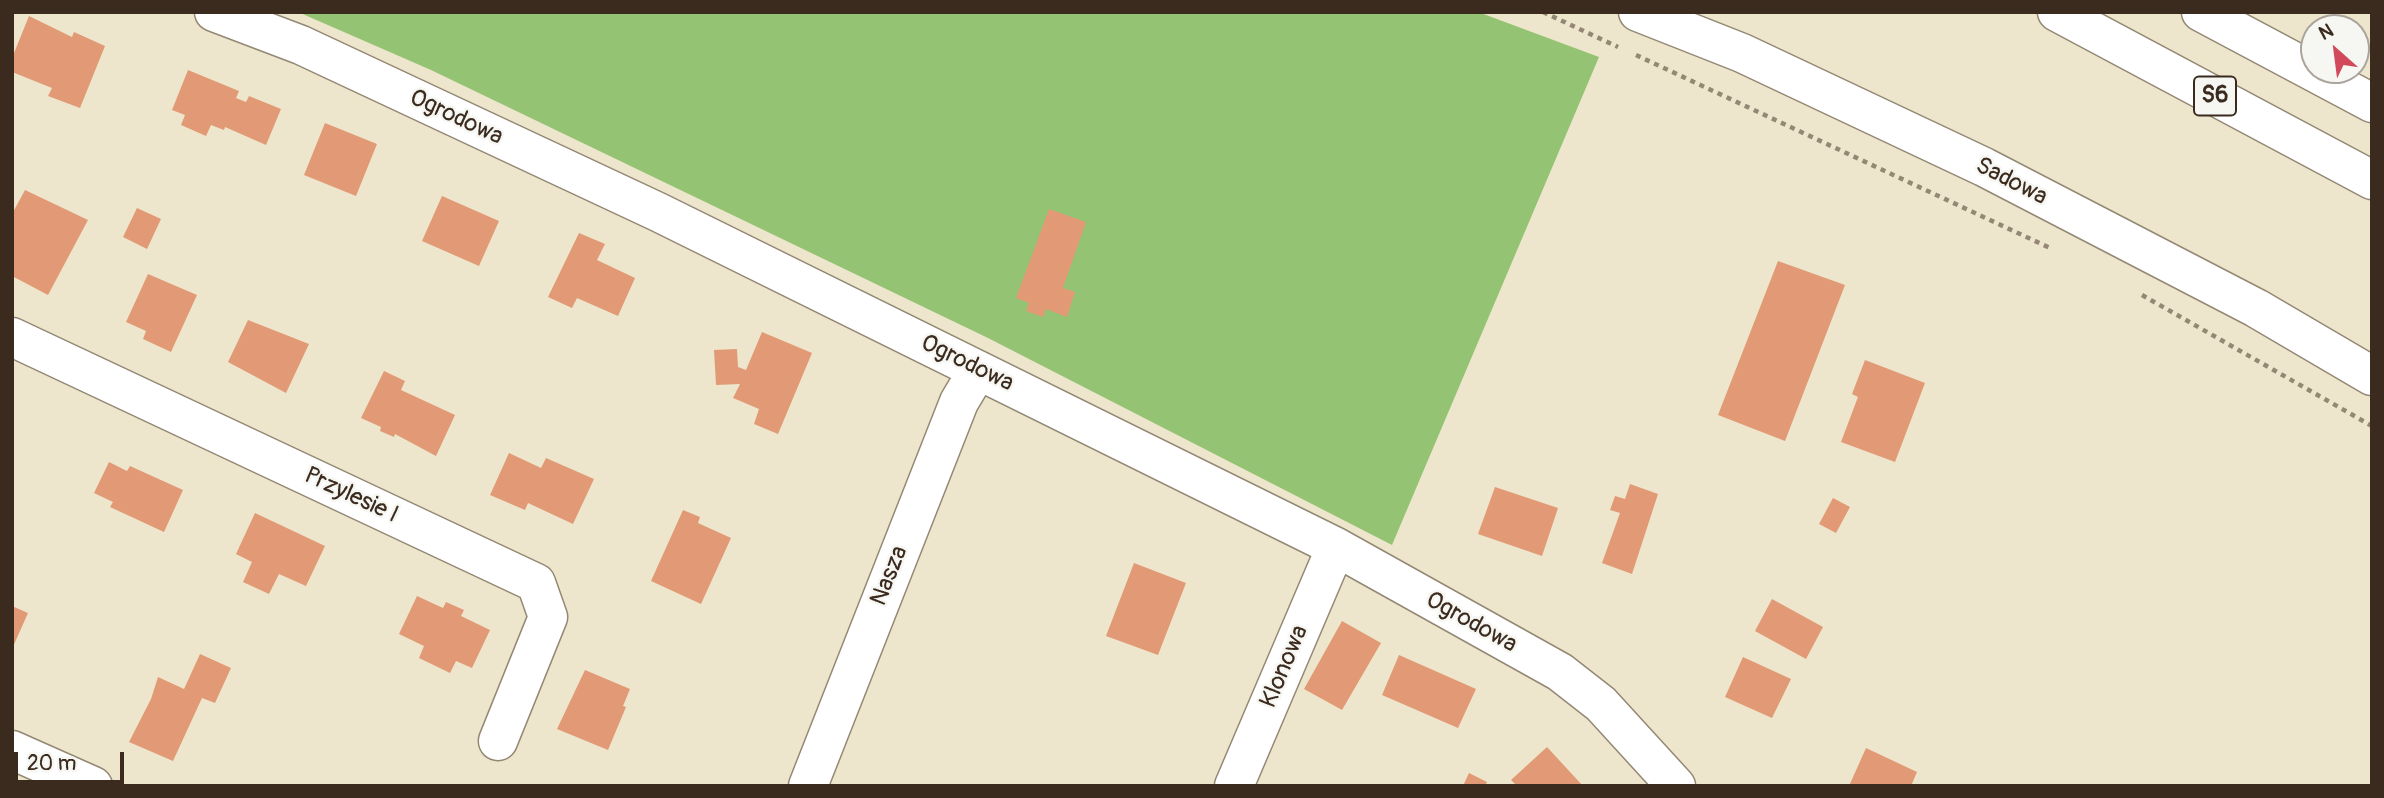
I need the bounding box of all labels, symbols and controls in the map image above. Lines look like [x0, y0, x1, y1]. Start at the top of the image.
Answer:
north arrow [2300, 14, 2370, 84]
text: N [2315, 19, 2337, 46]
road number: S6 [2194, 76, 2236, 116]
street label: Ogrodowa [405, 84, 507, 152]
street label: Sadowa [1970, 152, 2052, 212]
street label: Ogrodowa [916, 329, 1018, 399]
street label: Przylesie I [299, 462, 403, 530]
street label: Nasza [865, 542, 915, 610]
street label: Ogrodowa [1420, 586, 1522, 660]
street label: Klonowa [1255, 621, 1315, 713]
scale bar [18, 738, 128, 782]
text: 20 m [27, 750, 76, 777]

